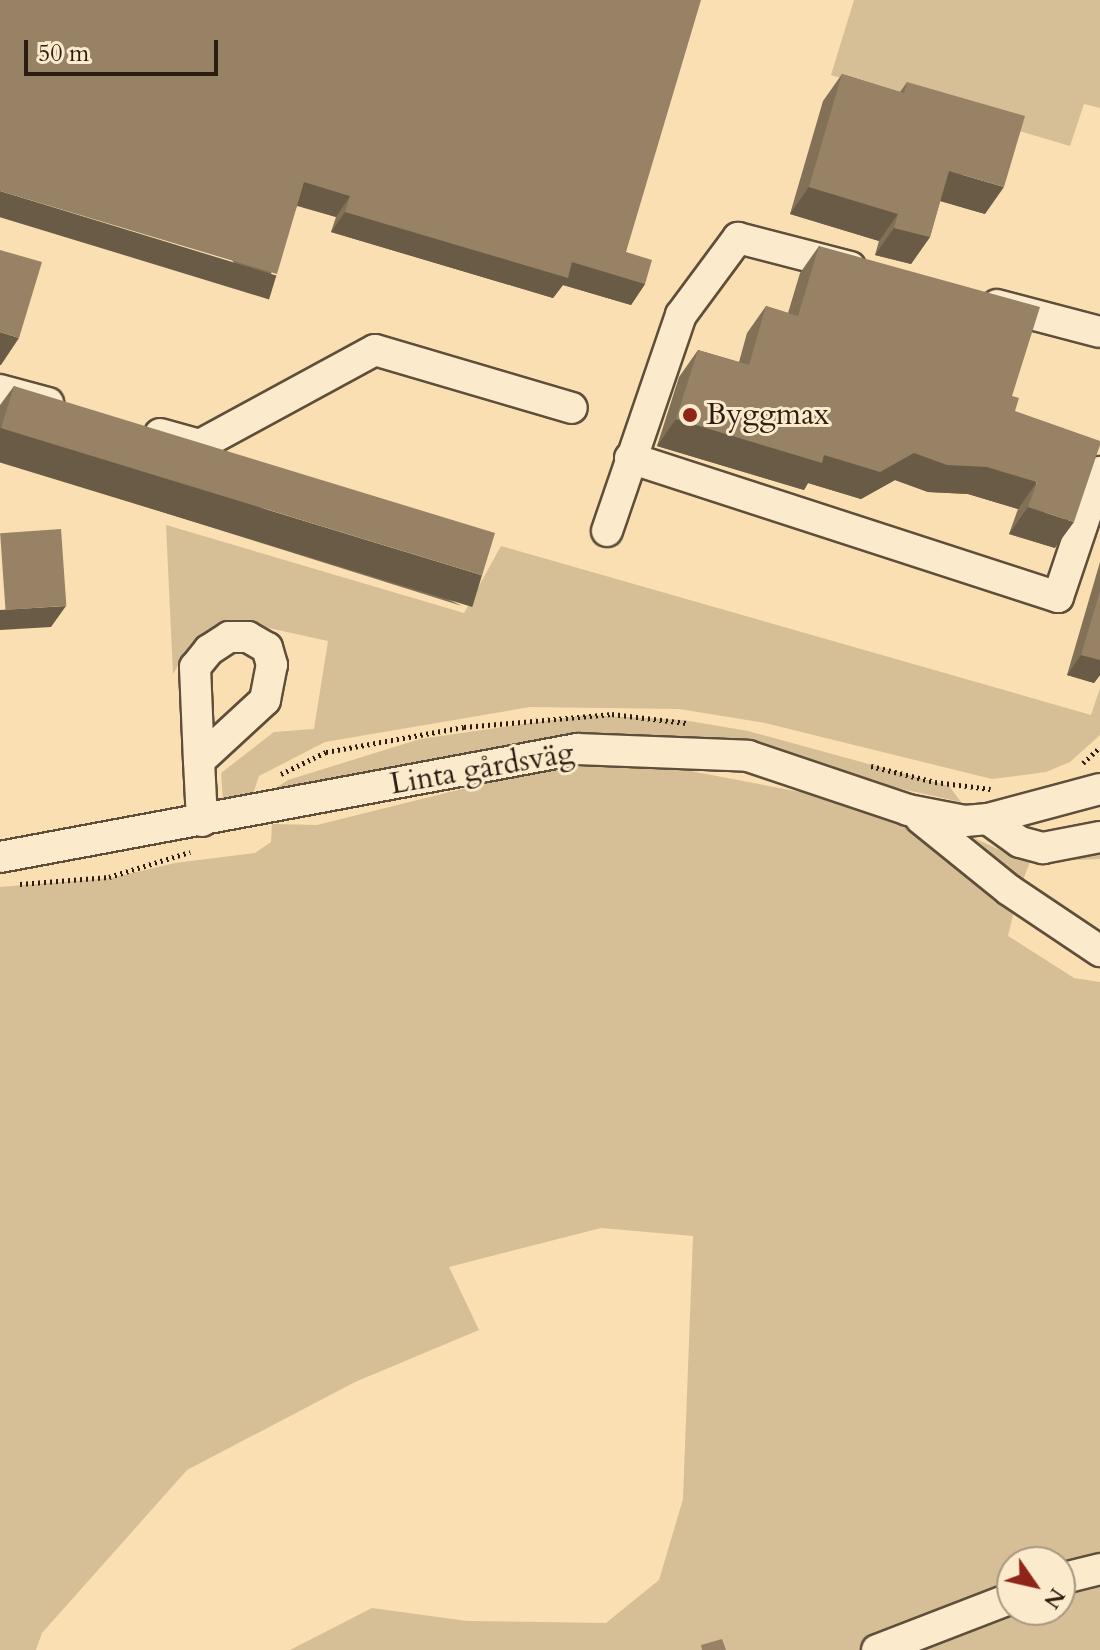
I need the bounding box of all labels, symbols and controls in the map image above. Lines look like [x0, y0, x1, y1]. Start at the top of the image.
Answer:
scale bar [28, 24, 222, 74]
text: 50 m [38, 37, 89, 70]
place label: Byggmax [706, 397, 829, 433]
marker: Byggmax [681, 406, 699, 424]
street label: Linta gårdsväg [387, 735, 577, 803]
north arrow [996, 1546, 1076, 1626]
text: N [1036, 1582, 1072, 1615]

